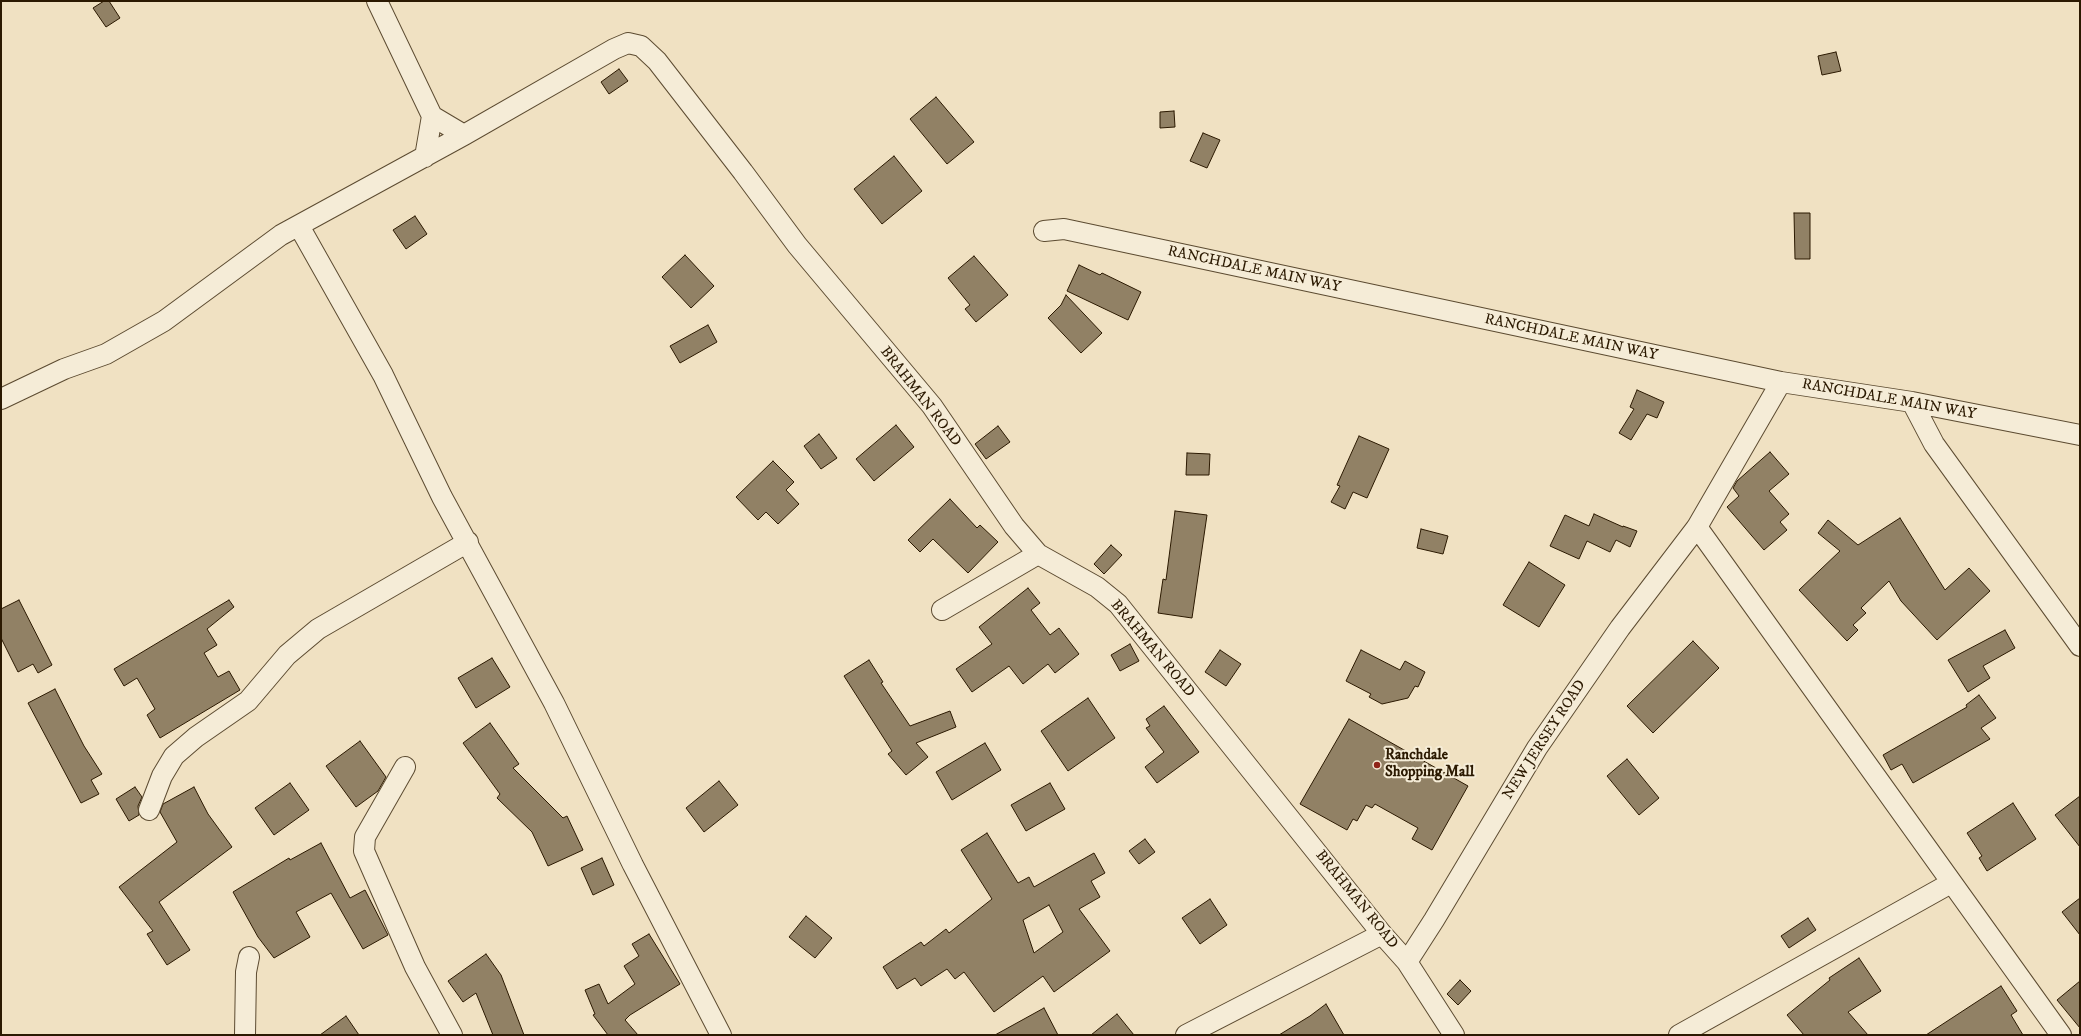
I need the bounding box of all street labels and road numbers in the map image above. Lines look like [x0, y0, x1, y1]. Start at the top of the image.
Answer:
street label: RANCHDALE MAIN WAY [1166, 243, 1342, 297]
street label: RANCHDALE MAIN WAY [1483, 311, 1659, 365]
street label: BRAHMAN ROAD [876, 344, 964, 450]
street label: RANCHDALE MAIN WAY [1801, 376, 1977, 424]
street label: BRAHMAN ROAD [1106, 597, 1198, 701]
street label: NEW JERSEY ROAD [1500, 677, 1590, 803]
street label: BRAHMAN ROAD [1311, 847, 1401, 953]

